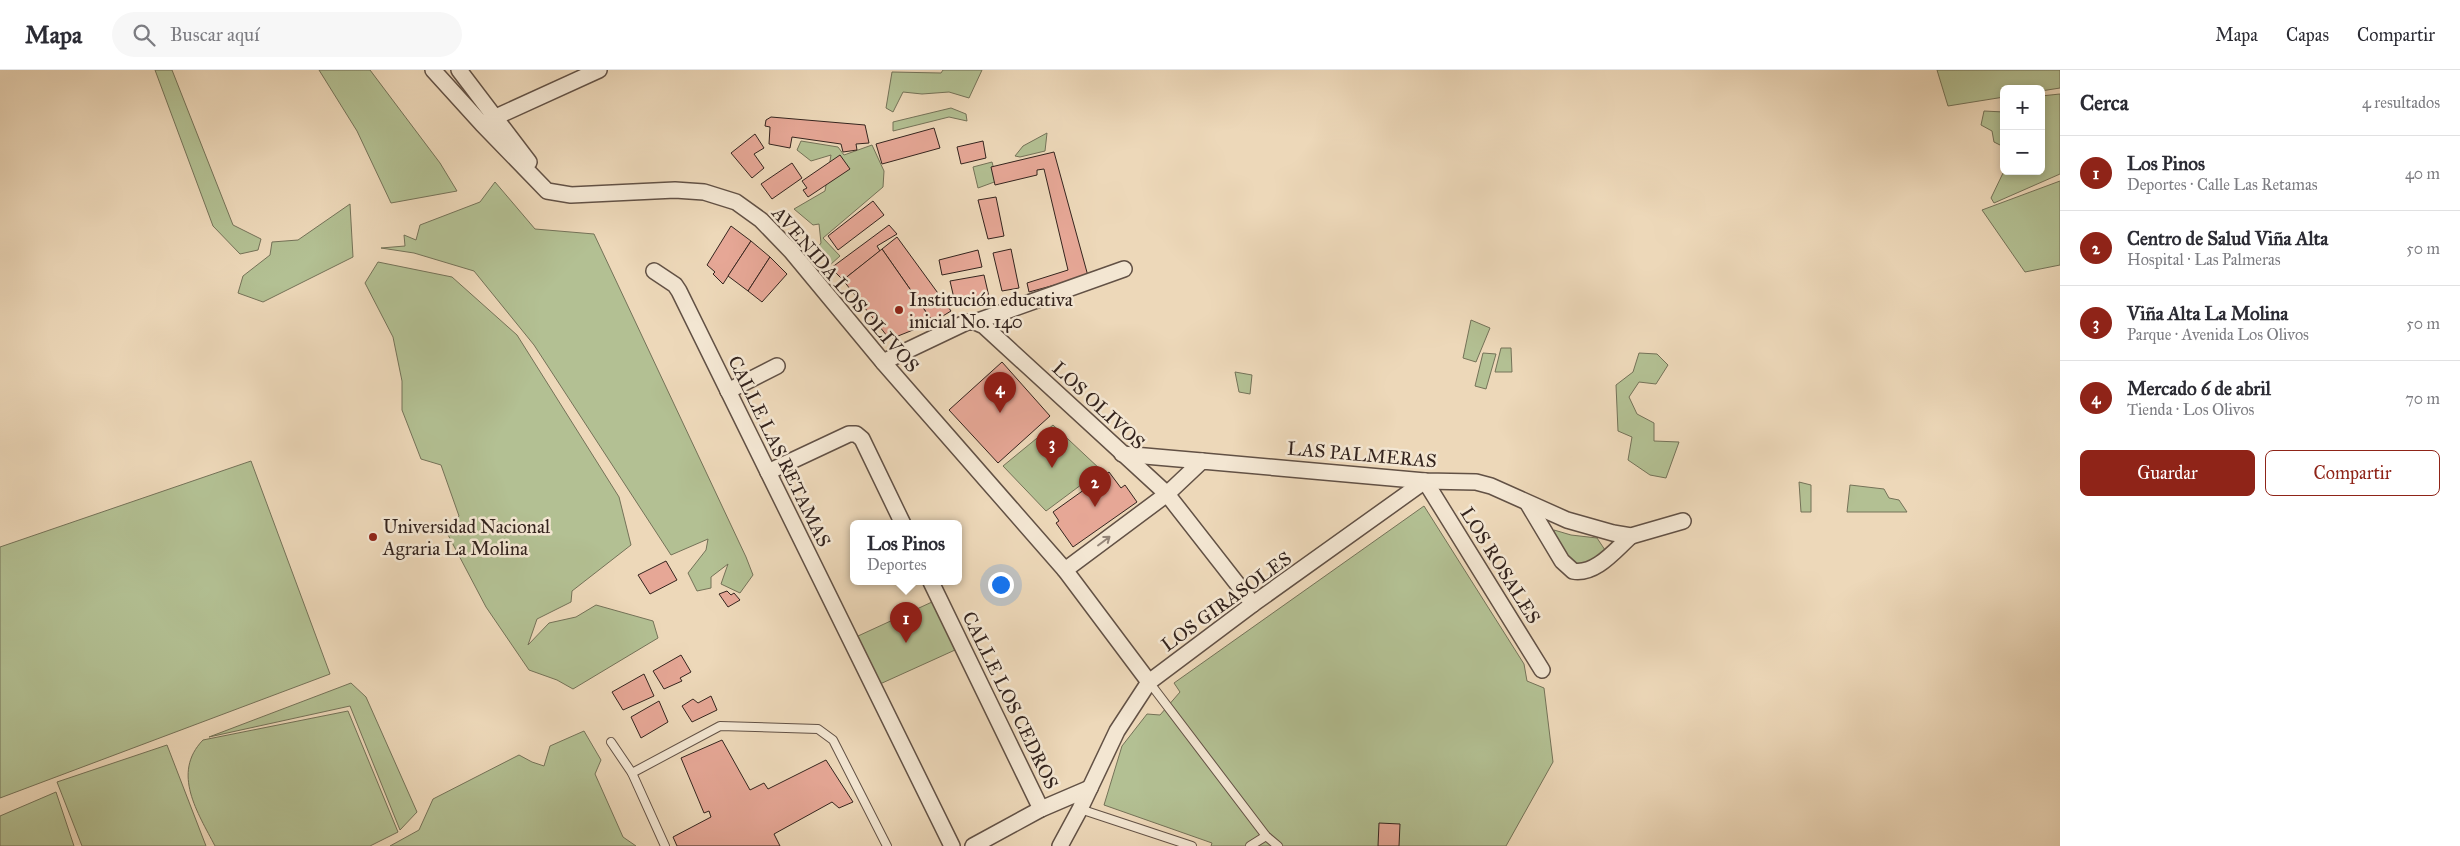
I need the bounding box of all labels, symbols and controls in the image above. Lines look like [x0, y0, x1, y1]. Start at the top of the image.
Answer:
search box [112, 12, 462, 57]
text: Mapa [25, 20, 82, 50]
icon: search [130, 21, 158, 49]
text: Buscar aquí [170, 23, 259, 46]
text: Mapa [2215, 24, 2258, 46]
text: Capas [2286, 24, 2329, 46]
text: Compartir [2357, 24, 2435, 46]
map controls [2000, 85, 2045, 175]
button: + [2000, 85, 2045, 130]
text: Cerca [2080, 90, 2129, 116]
text: 4 resultados [2362, 93, 2440, 112]
button: − [2000, 130, 2045, 175]
text: Los Pinos [2127, 152, 2205, 175]
text: 1 [2093, 164, 2099, 183]
text: 40 m [2405, 164, 2440, 183]
text: Deportes · Calle Las Retamas [2127, 175, 2318, 194]
street label: AVENIDA LOS OLIVOS [767, 201, 924, 377]
text: Centro de Salud Viña Alta [2127, 227, 2328, 250]
text: 2 [2092, 239, 2100, 258]
text: 50 m [2406, 239, 2440, 258]
text: Hospital · Las Palmeras [2127, 250, 2281, 269]
place label: Institución educativa inicial No. 140 [909, 288, 1074, 333]
text: Viña Alta La Molina [2127, 302, 2288, 325]
marker: Institución educativa inicial No. 140 [893, 304, 905, 316]
text: 3 [2093, 314, 2099, 333]
text: 50 m [2406, 314, 2440, 333]
text: Parque · Avenida Los Olivos [2127, 325, 2309, 344]
street label: CALLE LAS RETAMAS [723, 352, 836, 551]
street label: LOS OLIVOS [1048, 357, 1150, 454]
pin: 4 [984, 372, 1016, 413]
text: Mercado 6 de abril [2127, 377, 2271, 400]
text: 4 [2092, 389, 2100, 408]
text: 70 m [2405, 389, 2440, 408]
text: Tienda · Los Olivos [2127, 400, 2254, 419]
pin: 3 [1036, 427, 1068, 468]
street label: LAS PALMERAS [1286, 437, 1438, 472]
button: Guardar [2080, 450, 2255, 496]
button: Compartir [2265, 450, 2440, 496]
pin: 2 [1079, 466, 1111, 507]
street label: LOS ROSALES [1456, 503, 1546, 628]
place label: Universidad Nacional Agraria La Molina [382, 515, 551, 561]
popup [850, 520, 962, 585]
marker: Universidad Nacional Agraria La Molina [367, 531, 379, 543]
text: Los Pinos [867, 532, 945, 555]
one-way arrow [1097, 535, 1110, 546]
street label: LOS GIRASOLES [1157, 546, 1296, 656]
text: Deportes [867, 555, 927, 574]
your location [988, 572, 1014, 598]
pin: 1 [890, 602, 922, 643]
street label: CALLE LOS CEDROS [958, 608, 1064, 793]

